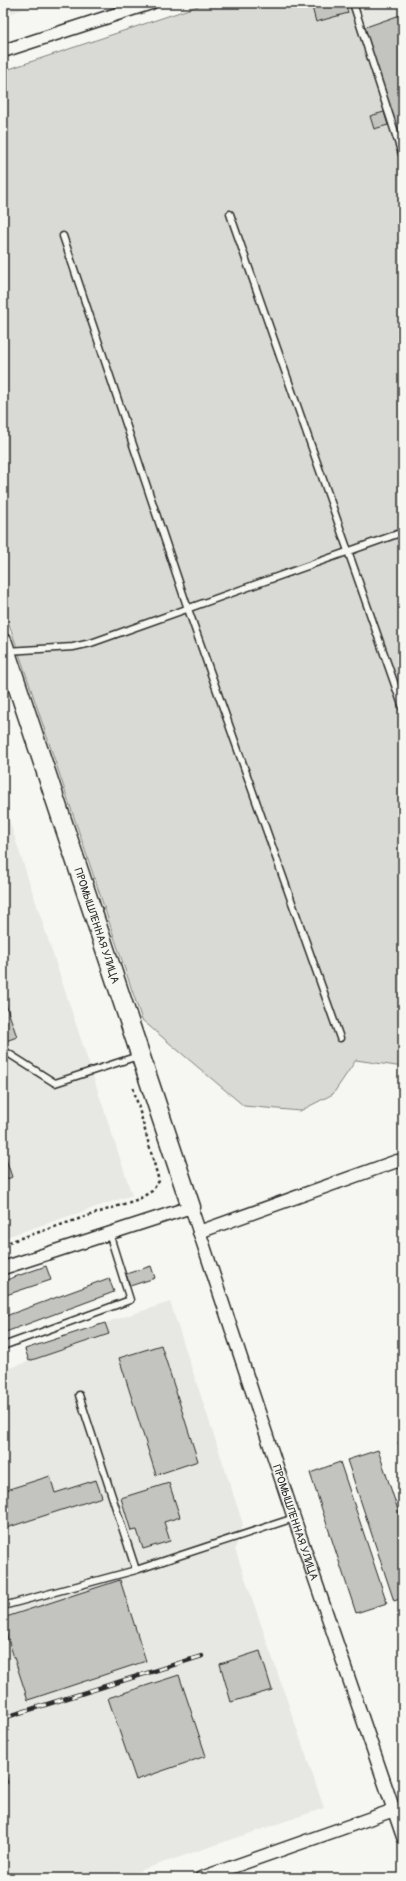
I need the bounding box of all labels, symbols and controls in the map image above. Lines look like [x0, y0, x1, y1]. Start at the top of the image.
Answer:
street label: ПРОМЫШЛЕННАЯ УЛИЦА [71, 866, 122, 985]
street label: ПРОМЫШЛЕННАЯ УЛИЦА [270, 1463, 321, 1582]

